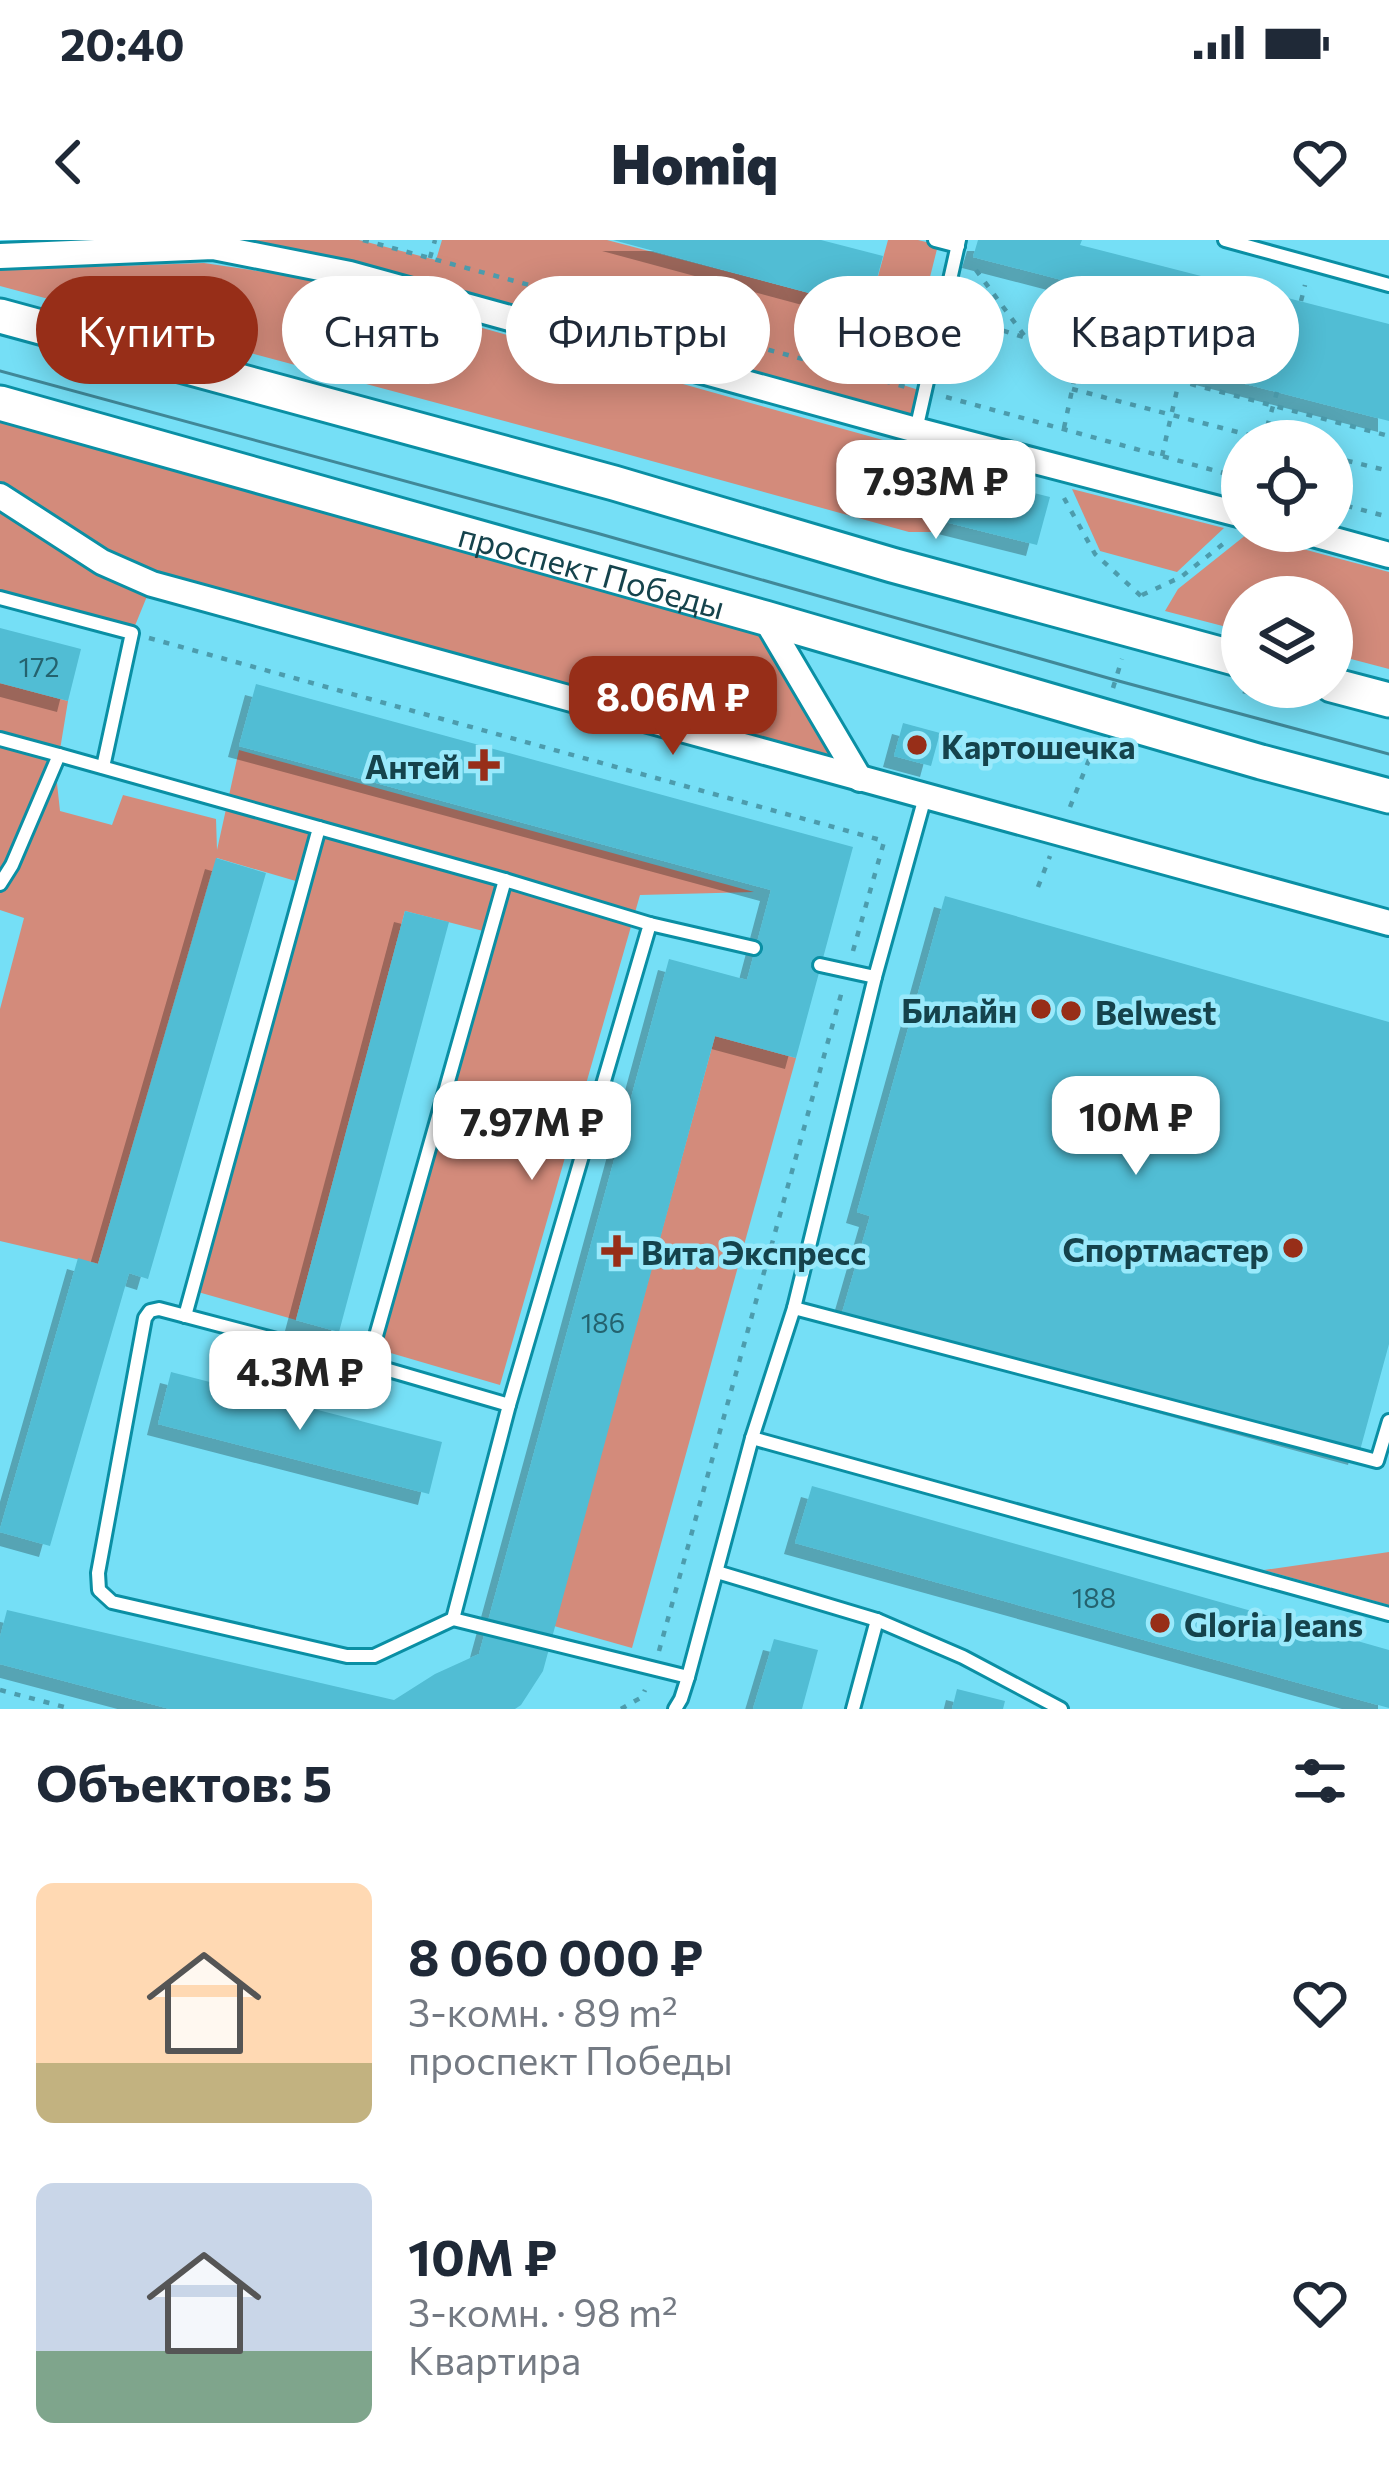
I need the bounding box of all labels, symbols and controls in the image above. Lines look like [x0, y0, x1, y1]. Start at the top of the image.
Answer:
text: 20:40 [60, 15, 185, 70]
icon: back [36, 129, 102, 195]
text: Homiq [611, 129, 778, 195]
icon: heart [1287, 129, 1353, 195]
chip: Купить [36, 276, 258, 384]
chip: Снять [282, 276, 482, 384]
chip: Фильтры [506, 276, 770, 384]
chip: Новое [794, 276, 1004, 384]
chip: Квартира [1028, 276, 1299, 384]
map controls [1221, 420, 1353, 708]
button: locate [1221, 420, 1353, 552]
pin: 7.93M ₽ [825, 440, 1047, 542]
text: 7.93M ₽ [863, 455, 1009, 503]
street label: проспект Победы [454, 512, 730, 626]
button: layers [1221, 576, 1353, 708]
house number: 172 [19, 650, 59, 683]
pin: 8.06M ₽ [562, 656, 784, 758]
text: 8.06M ₽ [596, 671, 750, 719]
place label: Картошечка [941, 725, 1135, 766]
marker: Картошечка [904, 732, 930, 758]
place label: Антей [365, 745, 460, 786]
marker: Антей [471, 752, 497, 778]
place label: Билайн [901, 989, 1017, 1030]
place label: Belwest [1095, 991, 1216, 1032]
marker: Билайн [1028, 996, 1054, 1022]
marker: Belwest [1058, 998, 1084, 1024]
pin: 10M ₽ [1052, 1076, 1220, 1178]
pin: 7.97M ₽ [421, 1081, 643, 1183]
text: 10M ₽ [1079, 1091, 1193, 1139]
text: 7.97M ₽ [460, 1096, 604, 1144]
place label: Спортмастер [1062, 1228, 1269, 1269]
place label: Вита Экспресс [641, 1231, 866, 1272]
marker: Спортмастер [1280, 1235, 1306, 1261]
marker: Вита Экспресс [604, 1238, 630, 1264]
house number: 186 [581, 1306, 625, 1339]
pin: 4.3M ₽ [202, 1331, 398, 1433]
text: 4.3M ₽ [236, 1346, 364, 1394]
house number: 188 [1072, 1581, 1116, 1614]
place label: Gloria Jeans [1184, 1603, 1363, 1644]
marker: Gloria Jeans [1147, 1610, 1173, 1636]
icon: filters [1287, 1748, 1353, 1814]
text: Объектов: 5 [36, 1750, 332, 1813]
text: 8 060 000 ₽ [408, 1924, 703, 1987]
icon: home [132, 1931, 276, 2075]
icon: heart [1287, 1970, 1353, 2036]
text: 3-комн. · 89 m² [408, 1987, 678, 2035]
text: проспект Победы [408, 2035, 733, 2083]
text: 10M ₽ [408, 2224, 557, 2287]
icon: home [132, 2231, 276, 2375]
icon: heart [1287, 2270, 1353, 2336]
text: 3-комн. · 98 m² [408, 2287, 678, 2335]
text: Квартира [408, 2335, 581, 2383]

